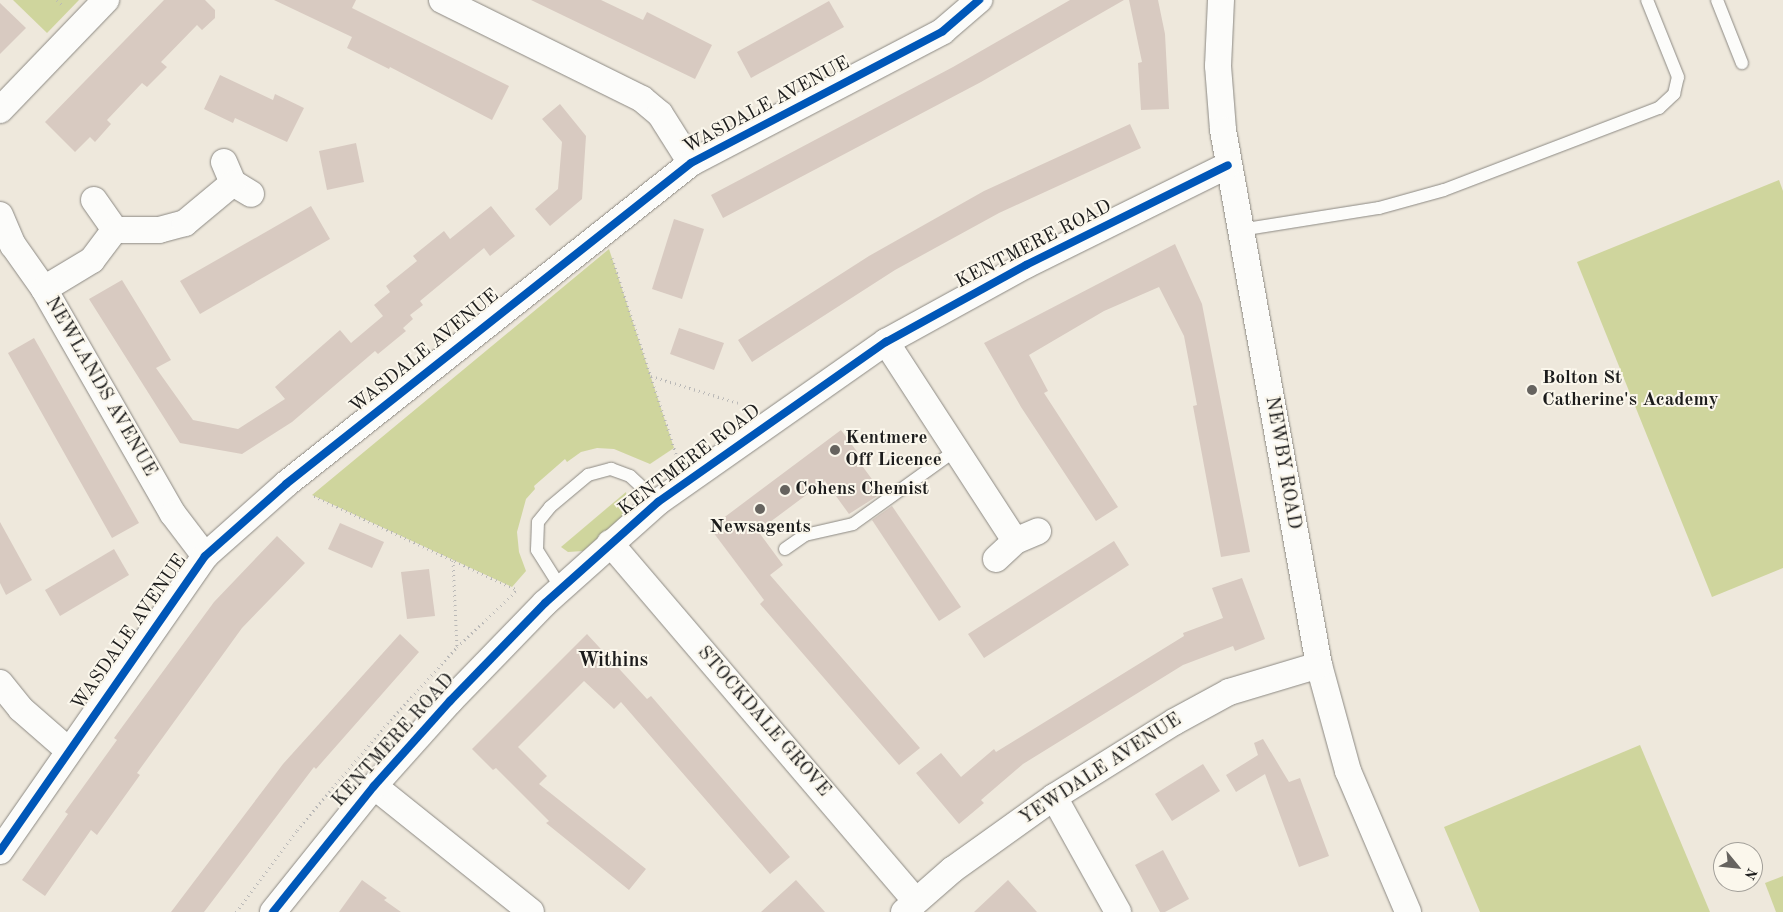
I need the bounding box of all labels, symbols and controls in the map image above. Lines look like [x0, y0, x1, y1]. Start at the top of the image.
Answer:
street label: WASDALE AVENUE [680, 53, 854, 159]
street label: KENTMERE ROAD [952, 196, 1116, 294]
street label: WASDALE AVENUE [346, 285, 504, 419]
street label: NEWLANDS AVENUE [39, 293, 161, 481]
place label: Bolton St Catherine's Academy [1542, 368, 1719, 412]
marker: Bolton St Catherine's Academy [1526, 384, 1538, 396]
street label: NEWBY ROAD [1259, 395, 1305, 531]
street label: KENTMERE ROAD [615, 400, 765, 522]
place label: Kentmere Off Licence [845, 428, 942, 472]
marker: Kentmere Off Licence [829, 444, 841, 456]
place label: Cohens Chemist [795, 479, 929, 501]
marker: Cohens Chemist [779, 484, 791, 496]
marker: Newsagents [754, 503, 766, 515]
place label: Newsagents [709, 517, 811, 539]
street label: WASDALE AVENUE [68, 551, 192, 715]
street label: STOCKDALE GROVE [691, 642, 835, 802]
district label: Withins [578, 649, 648, 673]
street label: KENTMERE ROAD [328, 670, 460, 812]
street label: YEWDALE AVENUE [1016, 709, 1186, 831]
north arrow [1713, 842, 1763, 892]
text: N [1742, 866, 1759, 882]

